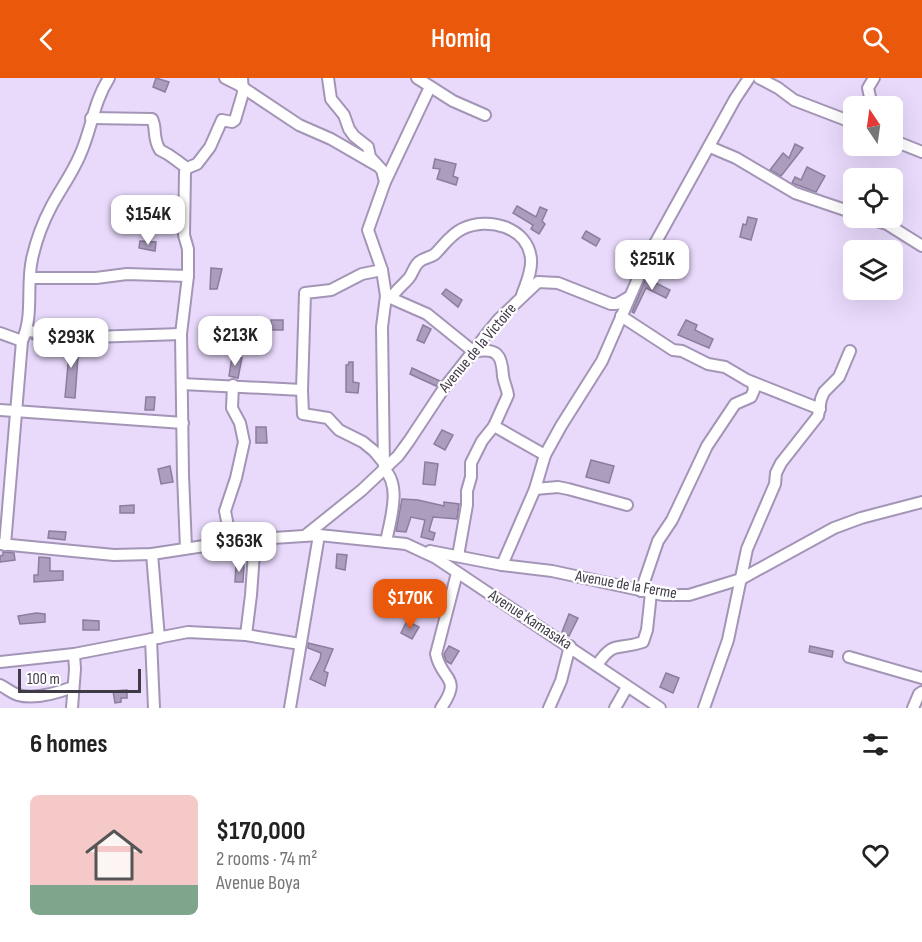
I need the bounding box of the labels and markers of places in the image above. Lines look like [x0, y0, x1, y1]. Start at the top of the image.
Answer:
pin: $154K [106, 195, 190, 246]
pin: $251K [610, 240, 694, 291]
pin: $213K [193, 316, 277, 367]
pin: $293K [29, 318, 113, 369]
pin: $363K [197, 522, 281, 573]
pin: $170K [368, 579, 452, 630]

